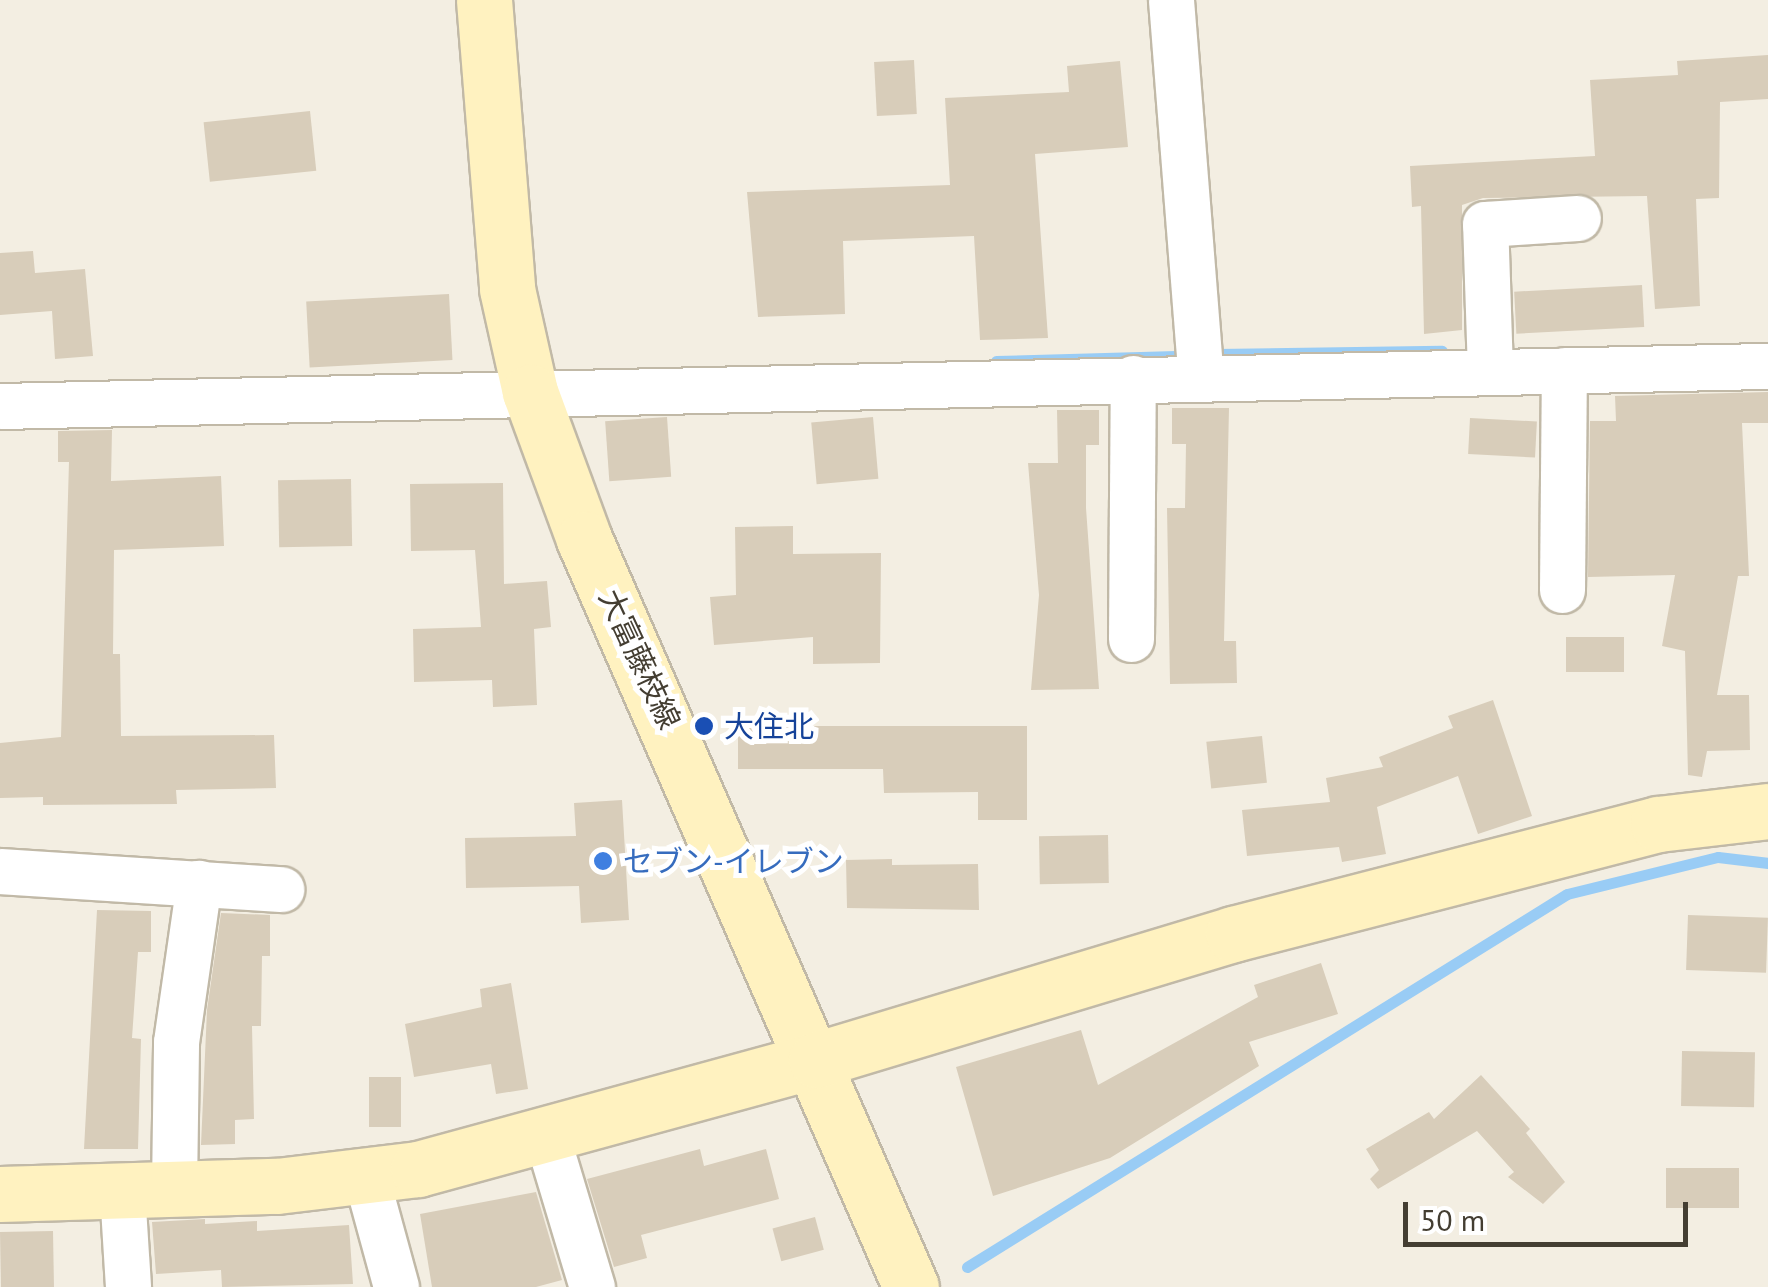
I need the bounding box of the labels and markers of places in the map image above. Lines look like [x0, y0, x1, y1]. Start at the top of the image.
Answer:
place label: 大住北 [724, 708, 814, 744]
marker: 大住北 [693, 715, 715, 737]
place label: セブン-イレブン [623, 843, 844, 879]
marker: セブン-イレブン [592, 850, 614, 872]

